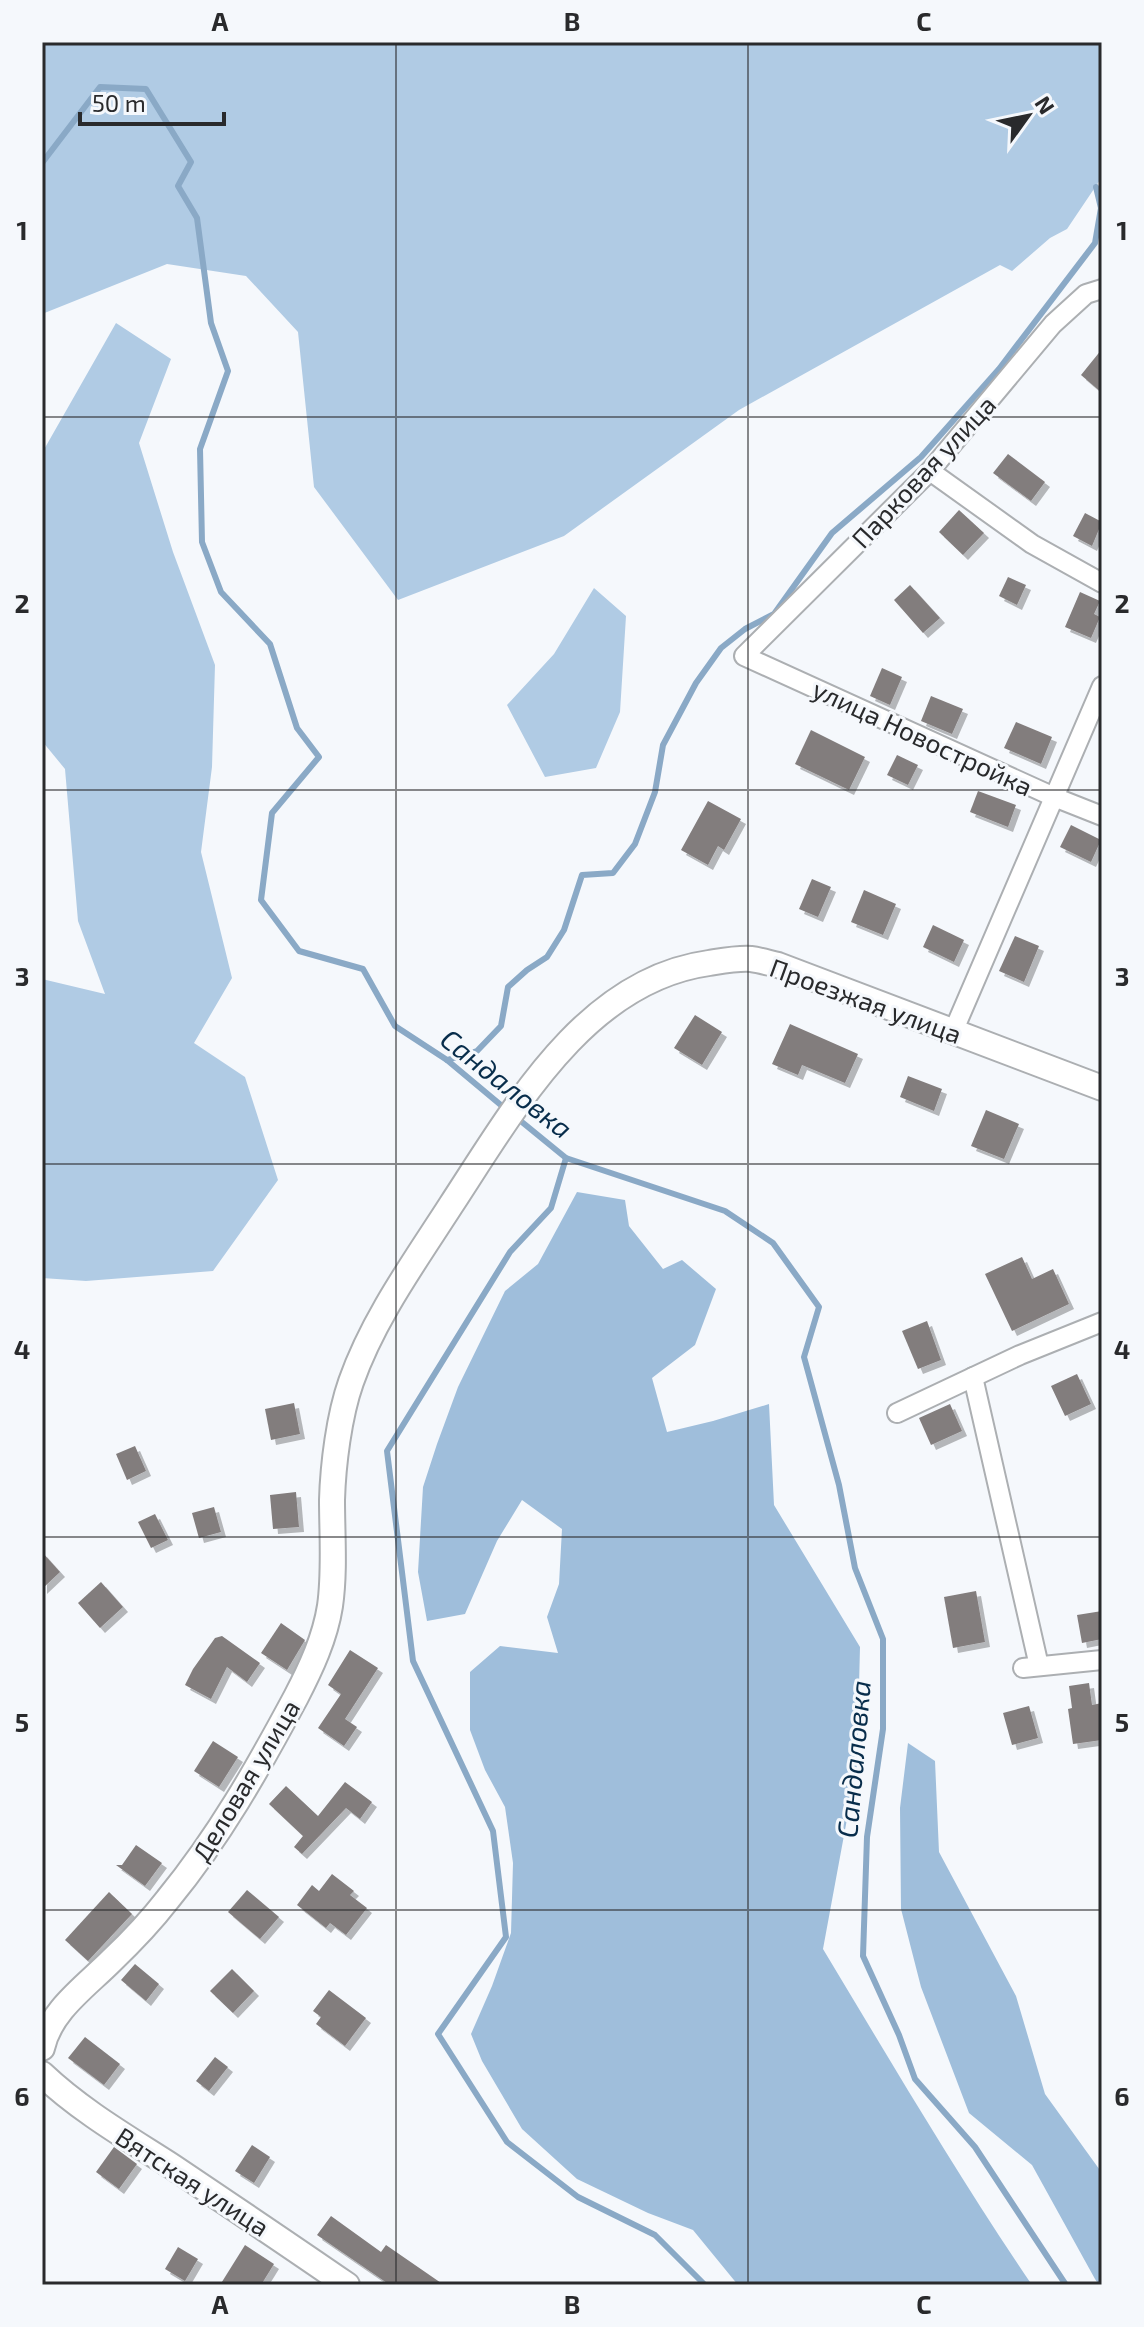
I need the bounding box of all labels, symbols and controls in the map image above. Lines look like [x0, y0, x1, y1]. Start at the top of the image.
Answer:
text: A [212, 5, 229, 36]
text: B [564, 5, 580, 36]
text: C [916, 5, 932, 36]
scale bar [80, 76, 224, 126]
north arrow [988, 76, 1068, 156]
text: 50 m [92, 88, 146, 117]
text: N [1030, 91, 1061, 118]
text: 1 [16, 214, 28, 245]
text: 1 [1116, 214, 1128, 245]
street label: Парковая улица [845, 388, 1002, 554]
text: 2 [14, 587, 30, 618]
text: 2 [1114, 587, 1130, 618]
street label: улица Новостройка [808, 672, 1038, 802]
street label: Проезжая улица [766, 951, 966, 1050]
text: 3 [15, 960, 29, 991]
text: 3 [1115, 960, 1129, 991]
water label: Сандаловка [434, 1021, 580, 1145]
text: 4 [14, 1333, 30, 1364]
text: 4 [1114, 1333, 1130, 1364]
water label: Сандаловка [829, 1679, 877, 1839]
street label: Деловая улица [185, 1694, 306, 1867]
text: 5 [15, 1706, 29, 1737]
text: 5 [1115, 1706, 1129, 1737]
text: 6 [14, 2080, 30, 2111]
text: 6 [1114, 2080, 1130, 2111]
street label: Вятская улица [110, 2120, 275, 2243]
text: A [212, 2288, 229, 2319]
text: B [564, 2288, 580, 2319]
text: C [916, 2288, 932, 2319]

